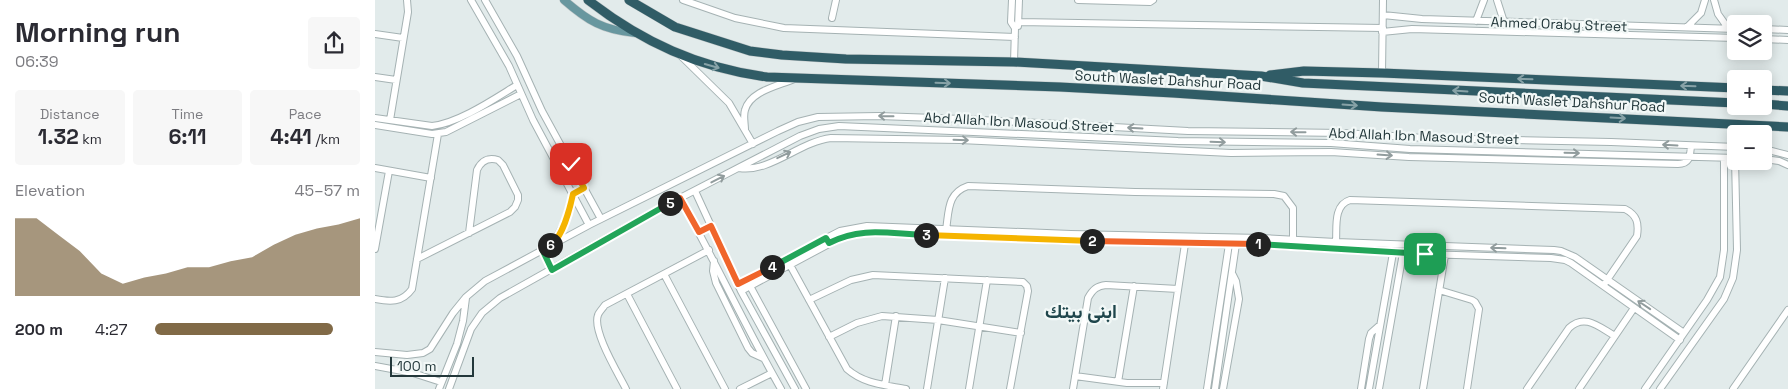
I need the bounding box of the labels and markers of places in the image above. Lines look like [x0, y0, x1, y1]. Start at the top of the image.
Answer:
pin [550, 143, 592, 185]
pin: 5 [657, 190, 683, 216]
pin: 3 [913, 222, 939, 248]
pin: 2 [1079, 228, 1105, 254]
pin: 6 [537, 232, 563, 258]
pin: 1 [1245, 232, 1271, 256]
pin [1404, 233, 1446, 275]
pin: 4 [759, 254, 785, 280]

